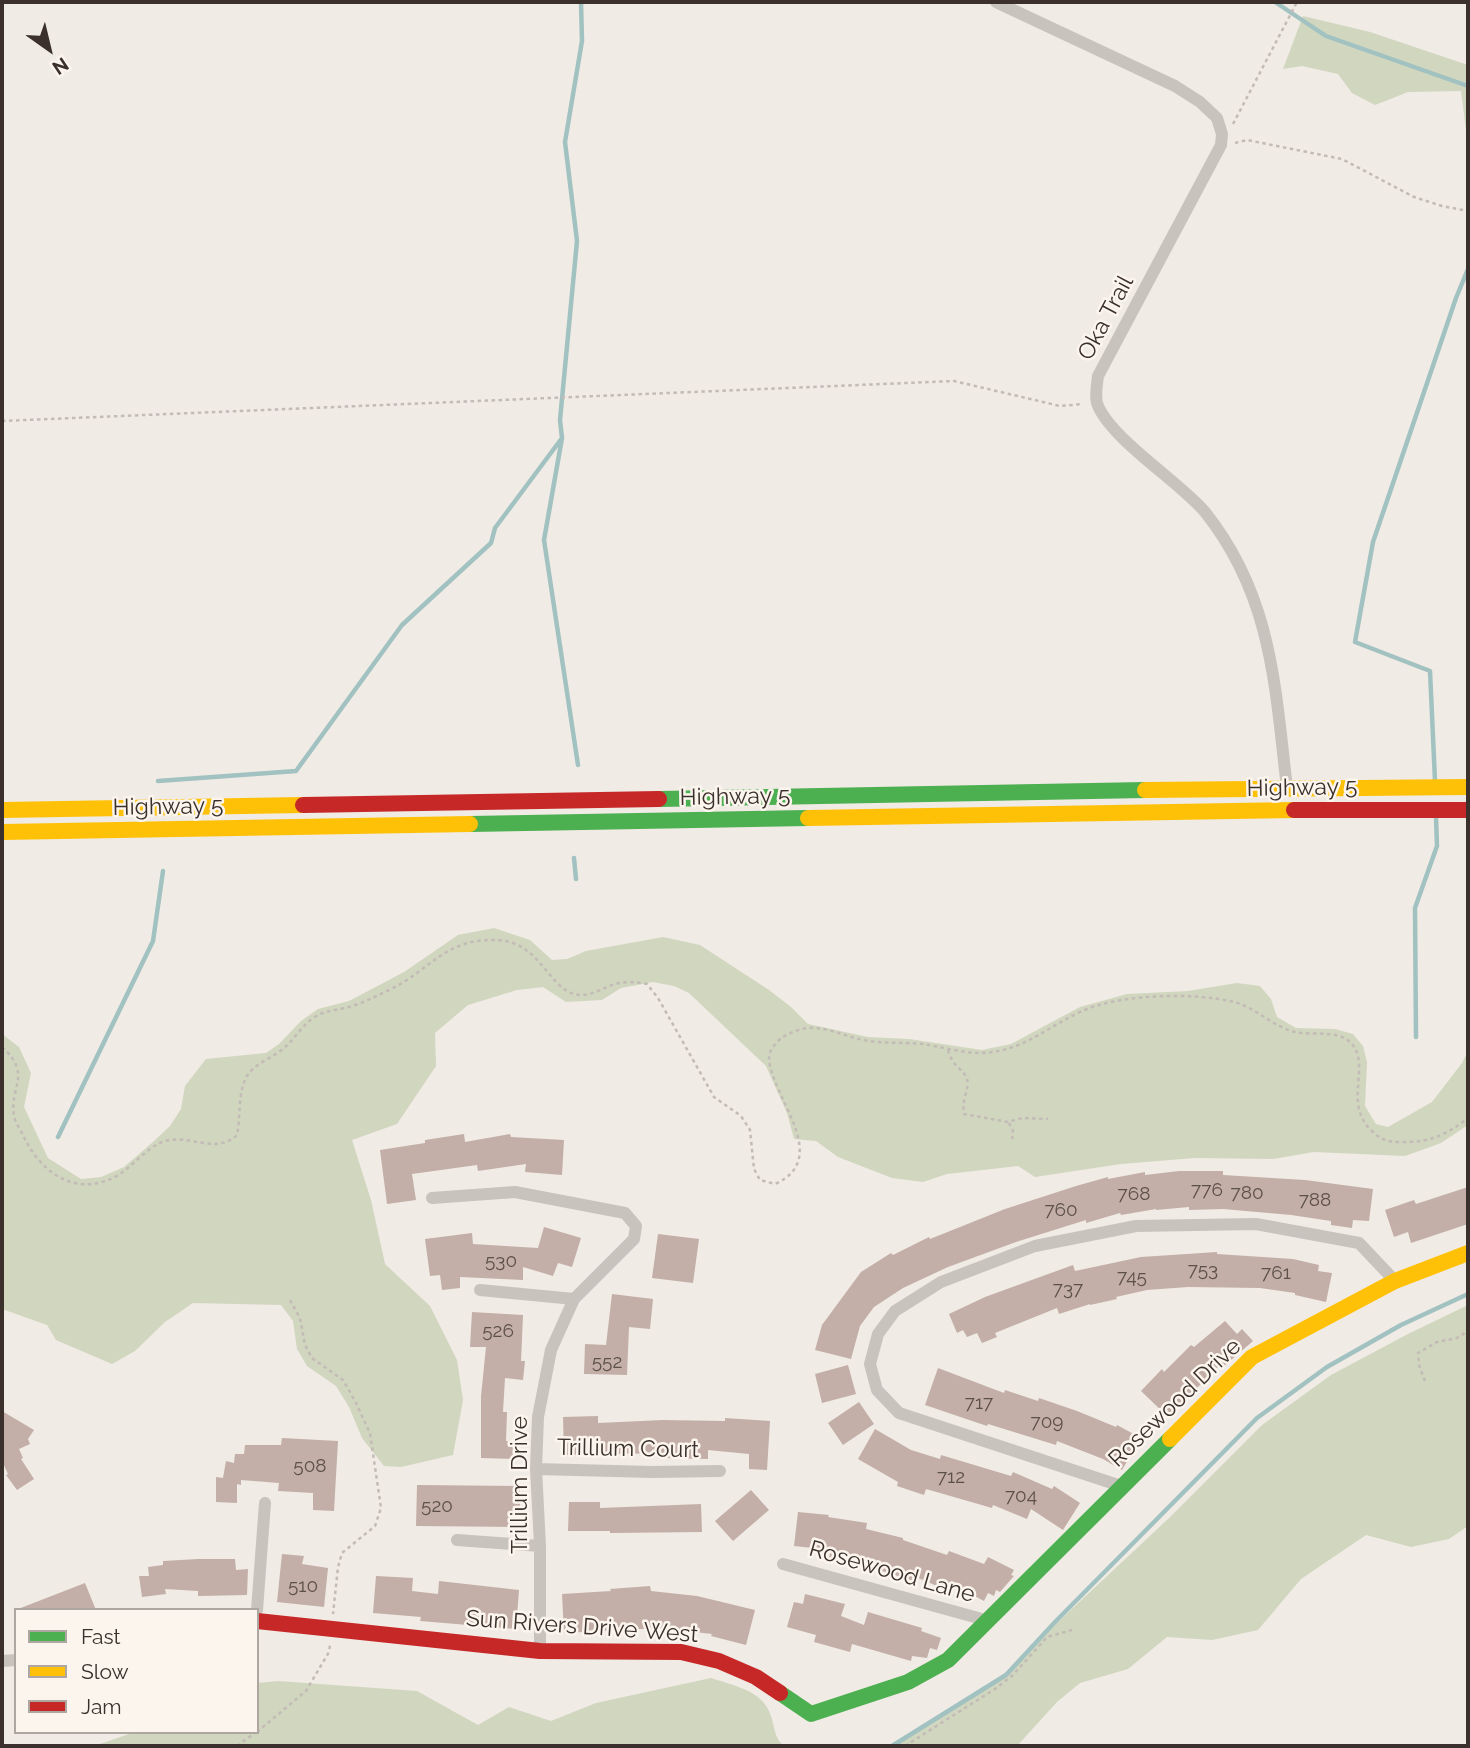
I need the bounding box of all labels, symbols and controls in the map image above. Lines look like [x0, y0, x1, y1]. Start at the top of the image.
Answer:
north arrow [14, 14, 84, 84]
text: N [49, 53, 73, 80]
street label: Oka Trail [1072, 271, 1140, 365]
street label: Highway 5 [1246, 773, 1358, 803]
street label: Highway 5 [679, 782, 791, 812]
street label: Highway 5 [112, 792, 224, 822]
house number: 776 [1191, 1179, 1223, 1201]
house number: 780 [1230, 1182, 1264, 1204]
house number: 768 [1118, 1183, 1150, 1205]
house number: 788 [1299, 1189, 1331, 1211]
house number: 760 [1044, 1199, 1078, 1221]
house number: 530 [485, 1250, 517, 1272]
house number: 753 [1188, 1259, 1218, 1281]
house number: 761 [1261, 1262, 1291, 1284]
house number: 745 [1117, 1266, 1147, 1288]
house number: 737 [1053, 1278, 1083, 1300]
house number: 526 [482, 1320, 514, 1342]
street label: Rosewood Drive [1103, 1333, 1247, 1473]
house number: 552 [592, 1351, 622, 1373]
house number: 717 [965, 1392, 993, 1414]
house number: 709 [1031, 1411, 1063, 1433]
street label: Trillium Drive [506, 1416, 534, 1554]
street label: Trillium Court [557, 1434, 699, 1464]
house number: 508 [293, 1455, 327, 1477]
house number: 712 [937, 1466, 965, 1488]
house number: 704 [1005, 1485, 1037, 1507]
house number: 520 [421, 1495, 453, 1517]
street label: Rosewood Lane [806, 1535, 978, 1609]
house number: 510 [288, 1575, 318, 1597]
street label: Sun Rivers Drive West [465, 1605, 699, 1649]
legend [14, 1608, 259, 1734]
text: Fast [81, 1624, 121, 1649]
text: Slow [81, 1659, 129, 1684]
text: Jam [81, 1694, 122, 1719]

